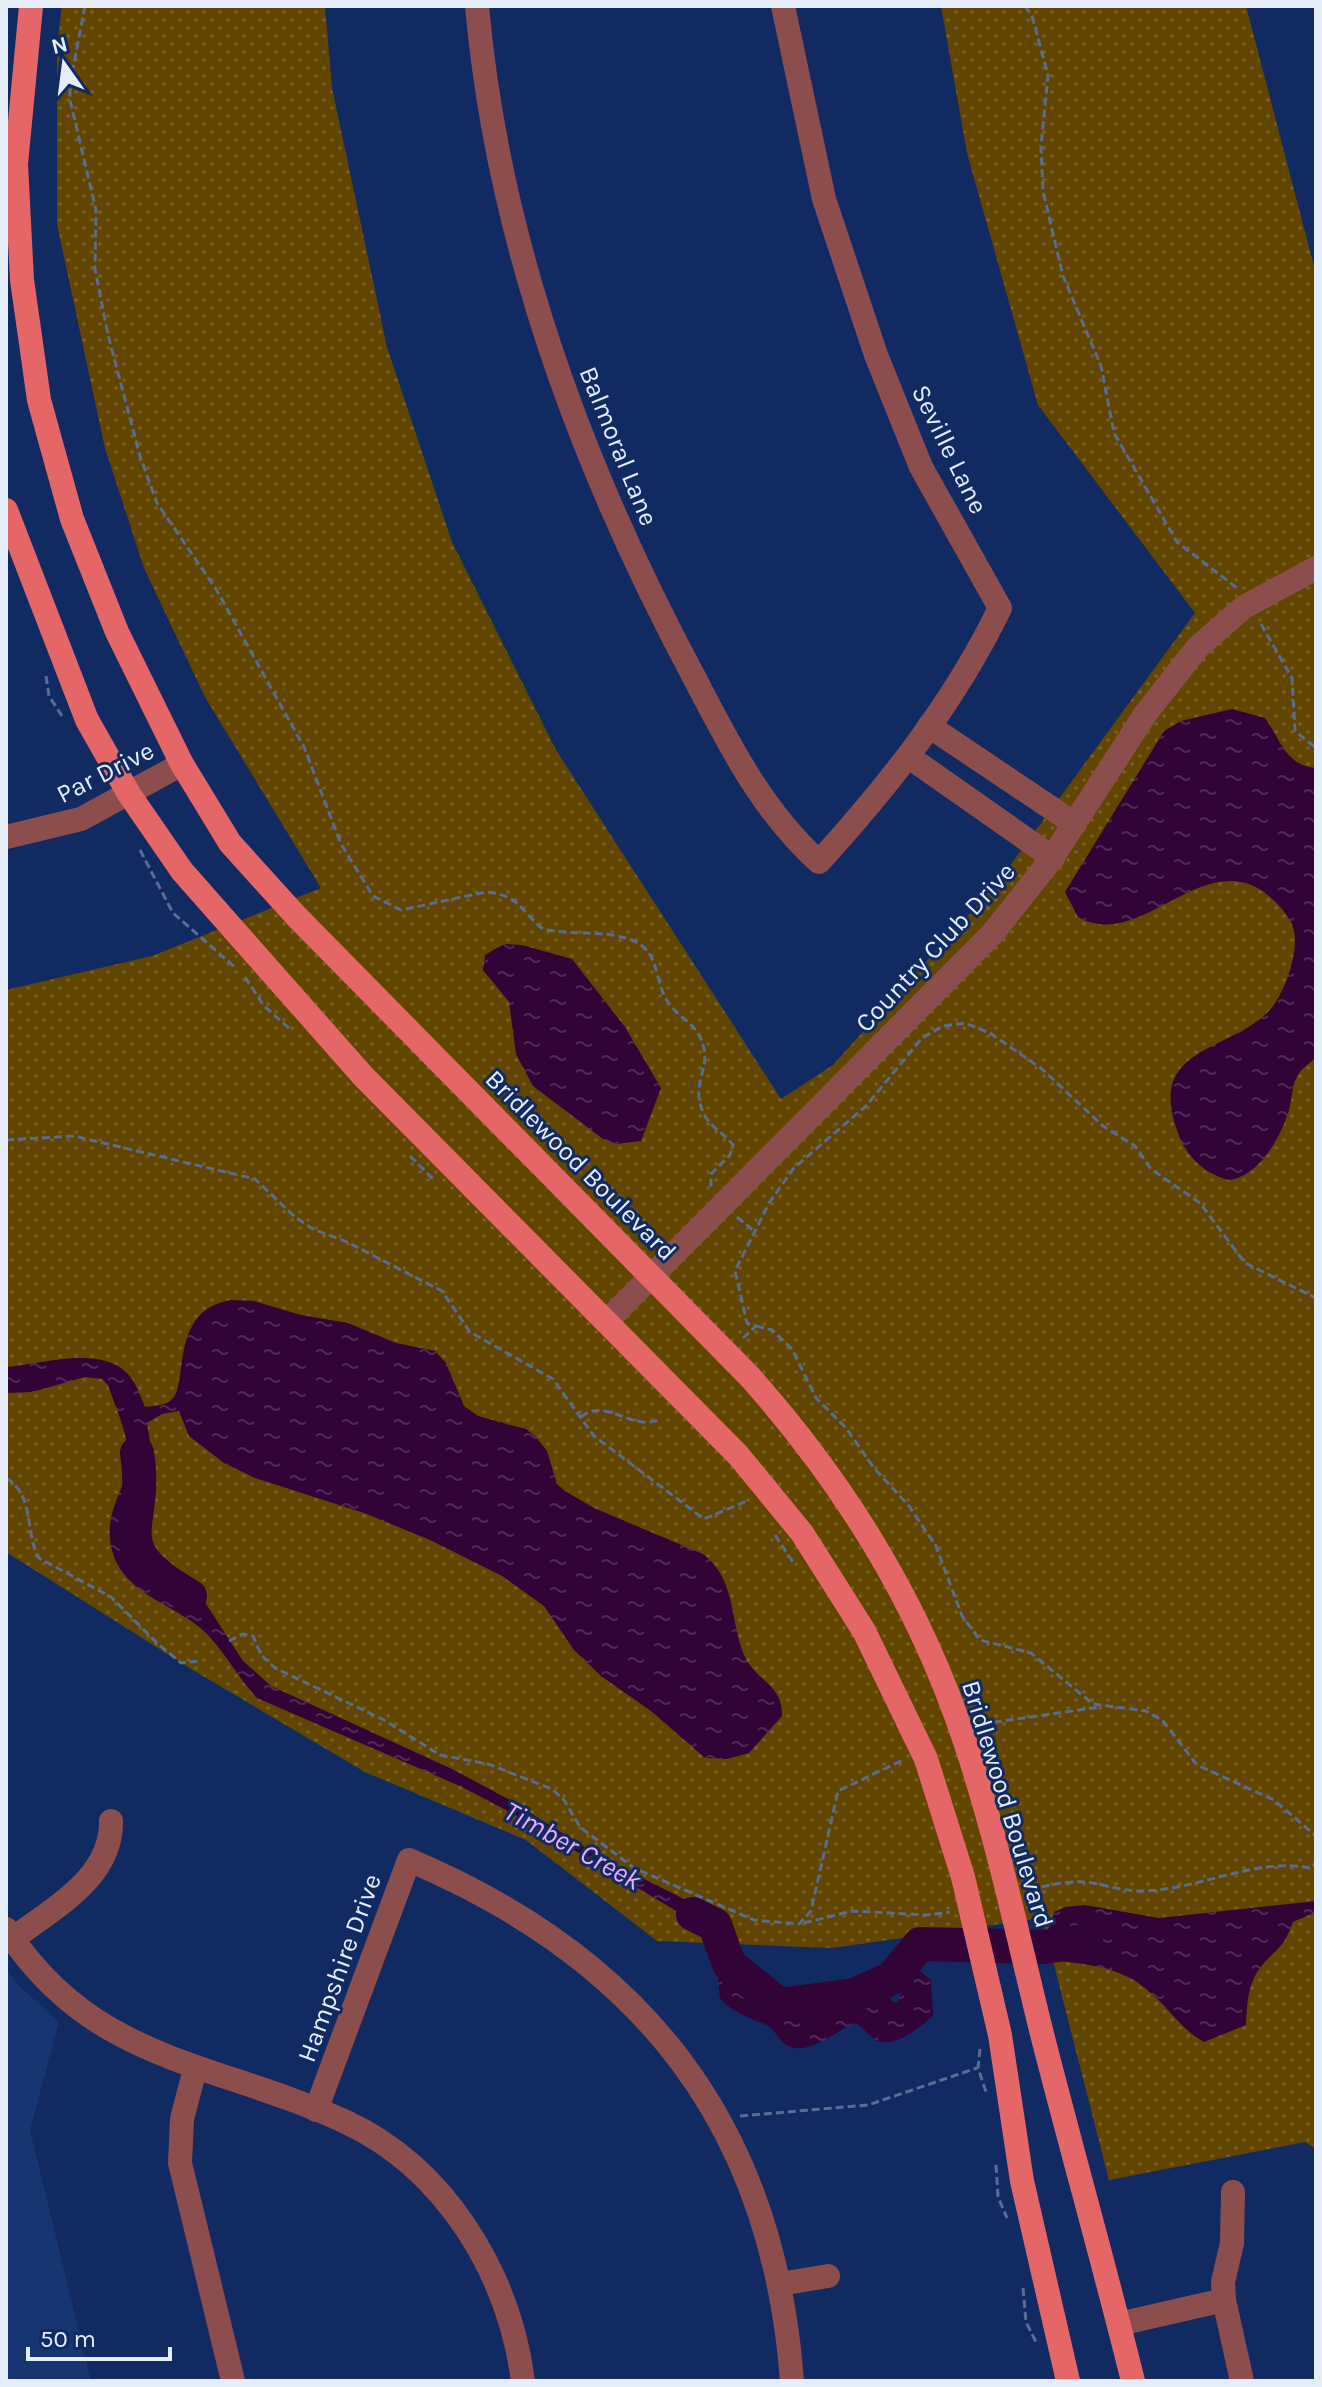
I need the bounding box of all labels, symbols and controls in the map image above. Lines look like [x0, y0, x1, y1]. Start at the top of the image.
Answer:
north arrow [24, 24, 104, 104]
text: N [49, 31, 70, 60]
street label: Balmoral Lane [573, 362, 665, 530]
street label: Seville Lane [905, 380, 994, 519]
street label: Par Drive [51, 735, 159, 810]
street label: Country Club Drive [849, 856, 1022, 1038]
street label: Bridlewood Boulevard [479, 1063, 683, 1267]
street label: Bridlewood Boulevard [955, 1677, 1060, 1932]
water label: Timber Creek [498, 1794, 648, 1897]
street label: Hampshire Drive [291, 1870, 388, 2066]
scale bar [28, 2311, 170, 2361]
text: 50 m [40, 2325, 96, 2353]

